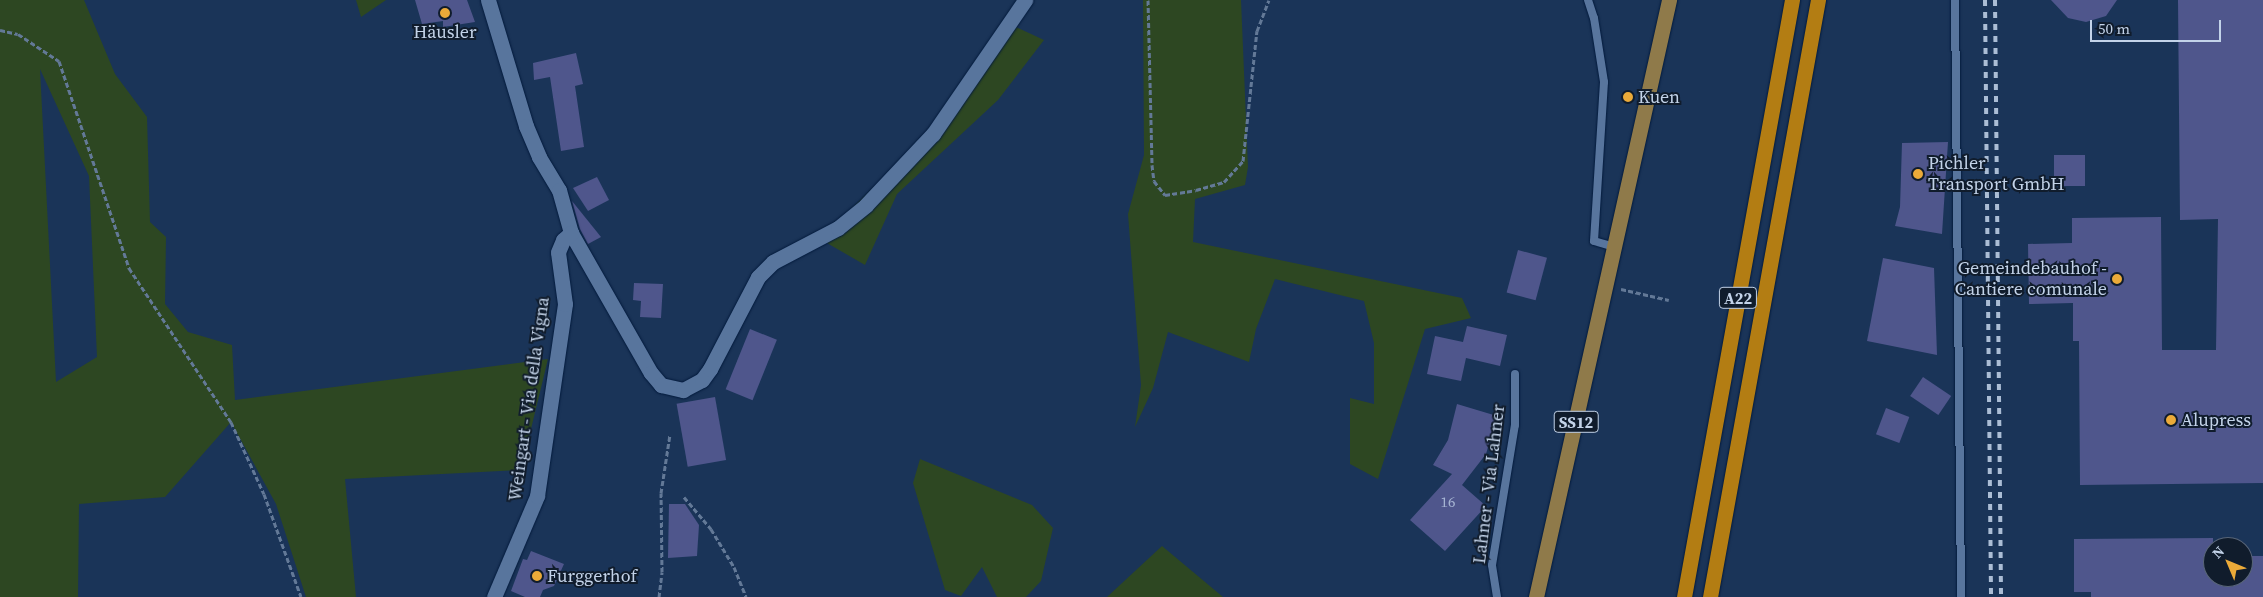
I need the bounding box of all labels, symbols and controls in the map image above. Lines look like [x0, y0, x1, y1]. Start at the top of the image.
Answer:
marker: Häusler [439, 7, 451, 19]
scale bar [2093, 10, 2224, 42]
text: 50 m [2098, 18, 2130, 39]
place label: Häusler [413, 21, 477, 43]
place label: Kuen [1638, 86, 1680, 108]
marker: Kuen [1622, 91, 1634, 103]
place label: Pichler Transport GmbH [1928, 153, 2064, 195]
marker: Pichler Transport GmbH [1912, 168, 1924, 180]
place label: Gemeindebauhof - Cantiere comunale [1955, 258, 2107, 300]
marker: Gemeindebauhof - Cantiere comunale [2111, 273, 2123, 285]
road number: A22 [1718, 284, 1758, 312]
street label: Weingart - Via della Vigna [504, 295, 554, 503]
street label: Lahner - Via Lahner [1468, 403, 1510, 565]
road number: SS12 [1554, 408, 1598, 436]
place label: Alupress [2181, 409, 2251, 431]
marker: Alupress [2165, 414, 2177, 426]
house number: 16 [1441, 493, 1455, 511]
north arrow [2203, 537, 2253, 587]
text: N [2207, 541, 2229, 563]
place label: Furggerhof [547, 565, 637, 587]
marker: Furggerhof [531, 570, 543, 582]

